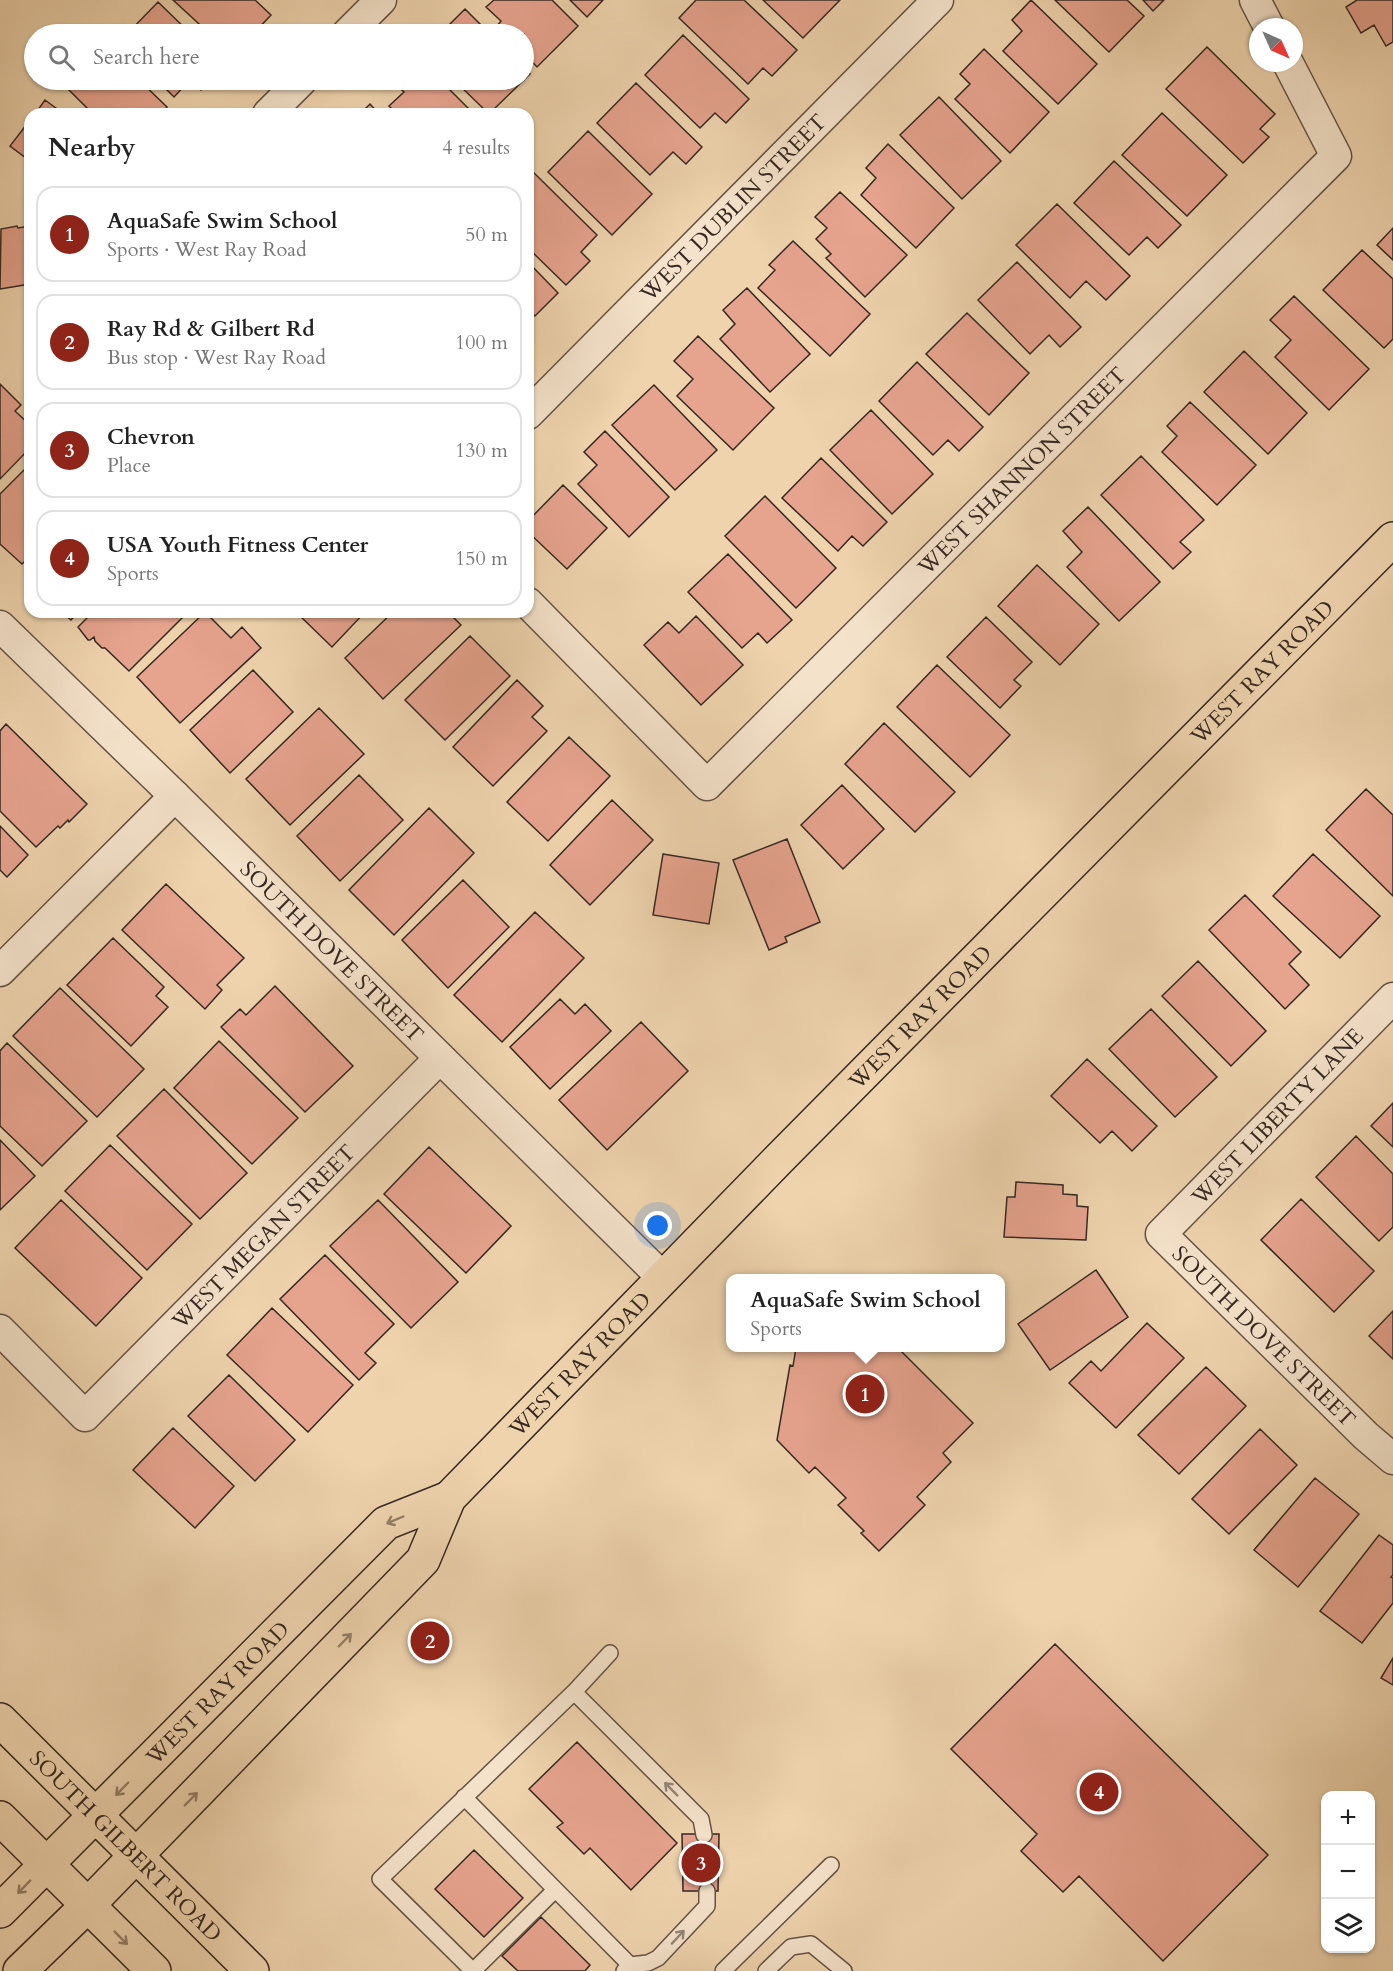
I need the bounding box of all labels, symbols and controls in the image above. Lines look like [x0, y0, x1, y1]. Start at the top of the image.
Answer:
north arrow [1249, 18, 1303, 72]
search box [24, 24, 534, 90]
icon: search [45, 41, 78, 74]
text: Search here [93, 42, 200, 72]
street label: WEST DUBLIN STREET [633, 107, 833, 309]
text: Nearby [48, 130, 136, 165]
text: 4 results [442, 134, 510, 161]
text: AquaSafe Swim School [107, 206, 337, 236]
text: 1 [64, 221, 75, 248]
text: 50 m [465, 221, 508, 248]
text: Sports · West Ray Road [107, 236, 307, 263]
text: Ray Rd & Gilbert Rd [107, 314, 315, 344]
text: 2 [64, 329, 75, 356]
text: 100 m [455, 329, 508, 356]
text: Bus stop · West Ray Road [107, 344, 326, 371]
street label: WEST SHANNON STREET [911, 361, 1133, 583]
text: Chevron [107, 422, 195, 452]
text: 3 [64, 437, 75, 464]
text: 130 m [455, 437, 508, 464]
text: Place [107, 452, 151, 479]
text: USA Youth Fitness Center [107, 530, 368, 560]
text: 4 [64, 545, 75, 572]
text: 150 m [455, 545, 508, 572]
text: Sports [107, 560, 159, 587]
street label: WEST RAY ROAD [1184, 593, 1341, 752]
street label: SOUTH DOVE STREET [233, 855, 430, 1049]
street label: WEST RAY ROAD [842, 939, 999, 1097]
street label: WEST LIBERTY LANE [1185, 1022, 1370, 1212]
street label: WEST MEGAN STREET [165, 1138, 362, 1337]
your location [643, 1211, 672, 1240]
street label: SOUTH DOVE STREET [1165, 1239, 1362, 1434]
popup [726, 1274, 1005, 1352]
street label: WEST RAY ROAD [502, 1285, 658, 1445]
text: AquaSafe Swim School [750, 1285, 981, 1315]
text: Sports [750, 1315, 802, 1342]
pin: 1 [846, 1372, 884, 1416]
one-way arrow [386, 1515, 404, 1526]
street label: WEST RAY ROAD [139, 1615, 296, 1773]
pin: 2 [410, 1618, 450, 1664]
one-way arrow [338, 1633, 353, 1648]
street label: SOUTH GILBERT ROAD [23, 1744, 228, 1949]
pin: 4 [1080, 1770, 1118, 1814]
one-way arrow [115, 1781, 129, 1796]
one-way arrow [664, 1781, 679, 1796]
map controls [1321, 1791, 1375, 1953]
button: + [1321, 1791, 1375, 1845]
one-way arrow [184, 1792, 199, 1807]
pin: 3 [682, 1840, 720, 1886]
button: − [1321, 1845, 1375, 1899]
one-way arrow [17, 1879, 32, 1894]
button: layers [1321, 1899, 1375, 1953]
one-way arrow [670, 1930, 684, 1945]
one-way arrow [114, 1931, 129, 1945]

